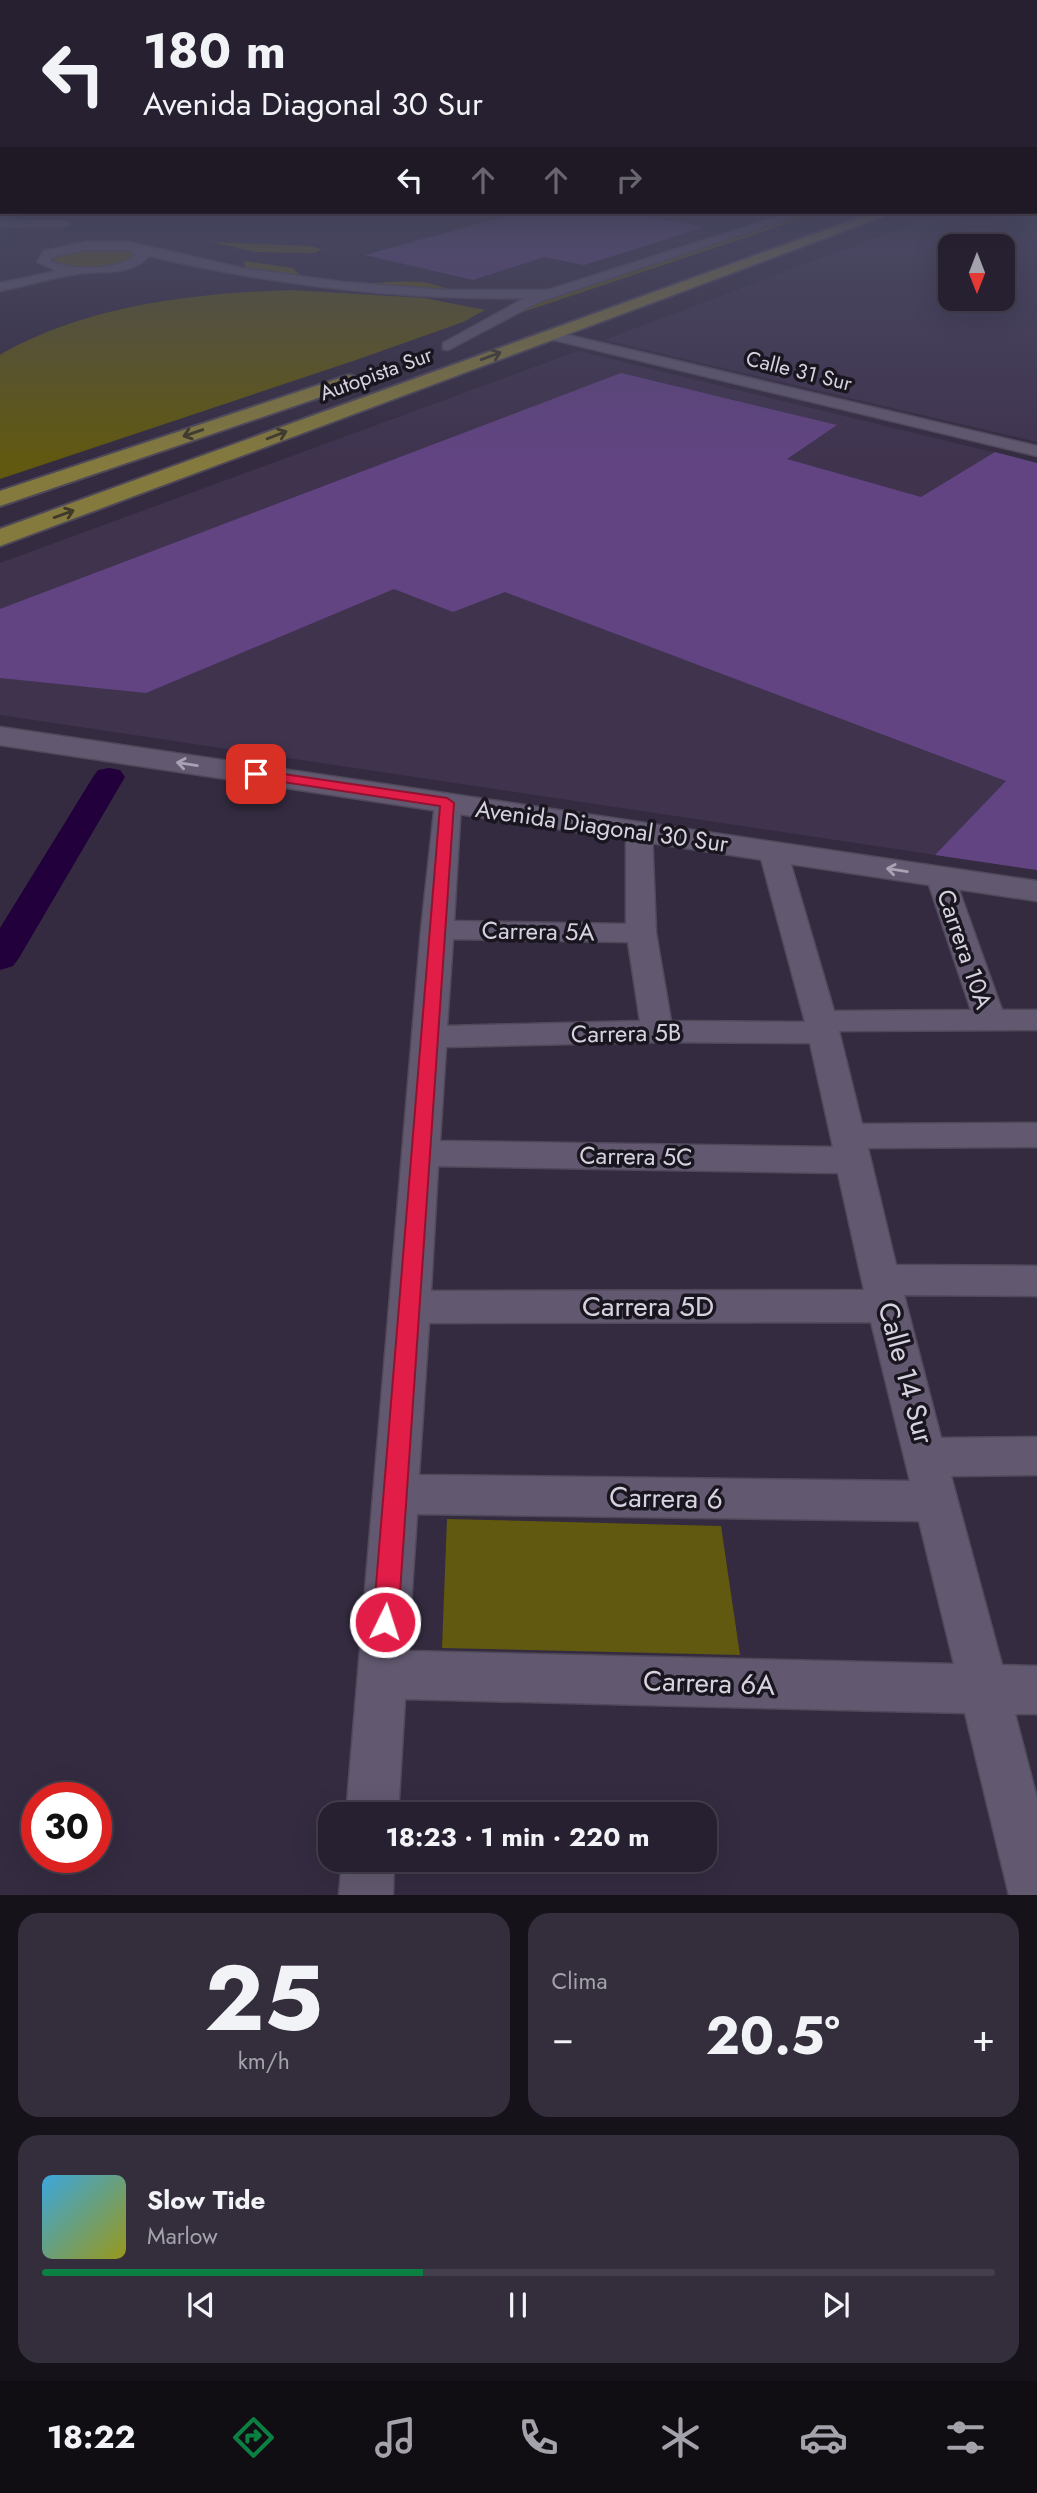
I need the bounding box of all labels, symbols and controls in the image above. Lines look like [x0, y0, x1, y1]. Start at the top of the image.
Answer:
text: 180 m [143, 16, 286, 86]
icon: left [28, 28, 119, 119]
text: Avenida Diagonal 30 Sur [143, 81, 483, 127]
icon: left [391, 161, 429, 199]
icon: ahead [464, 161, 502, 199]
icon: ahead [537, 161, 575, 199]
icon: right [610, 161, 648, 199]
north arrow [938, 234, 1015, 312]
map controls [938, 234, 1015, 311]
street label: Autopista Sur [315, 339, 437, 408]
street label: Calle 31 Sur [743, 343, 856, 399]
one-way arrow [479, 349, 501, 361]
one-way arrow [266, 427, 288, 440]
one-way arrow [183, 428, 205, 440]
one-way arrow [53, 507, 75, 519]
pin [226, 744, 286, 804]
icon: arrive [237, 755, 275, 793]
one-way arrow [176, 757, 199, 770]
street label: Avenida Diagonal 30 Sur [473, 791, 731, 861]
one-way arrow [886, 863, 909, 876]
street label: Carrera 10A [928, 884, 1002, 1014]
street label: Carrera 5A [481, 913, 595, 949]
street label: Carrera 5B [571, 1015, 681, 1051]
street label: Carrera 5C [579, 1138, 693, 1174]
street label: Carrera 5D [582, 1286, 714, 1327]
street label: Calle 14 Sur [867, 1298, 945, 1449]
street label: Carrera 6 [609, 1477, 723, 1519]
position arrow [348, 1585, 422, 1659]
street label: Carrera 6A [642, 1660, 776, 1706]
speed limit sign: 30 [21, 1782, 112, 1873]
text: 18:23 · 1 min · 220 m [386, 1818, 649, 1856]
text: 25 [205, 1933, 323, 2064]
text: Clima [552, 1964, 608, 1998]
text: 20.5° [706, 1998, 840, 2074]
text: − [552, 2010, 574, 2065]
text: + [972, 2010, 995, 2065]
text: km/h [238, 2044, 290, 2078]
text: Slow Tide [147, 2181, 266, 2219]
text: Marlow [147, 2219, 218, 2253]
icon: previous [182, 2286, 220, 2324]
icon: pause [499, 2286, 537, 2324]
icon: next [817, 2286, 855, 2324]
icon: directions [229, 2413, 278, 2462]
icon: music [371, 2413, 420, 2462]
icon: phone [514, 2413, 563, 2462]
icon: climate [656, 2413, 705, 2462]
icon: car [799, 2413, 848, 2462]
icon: filters [941, 2413, 990, 2462]
text: 18:22 [47, 2414, 135, 2460]

